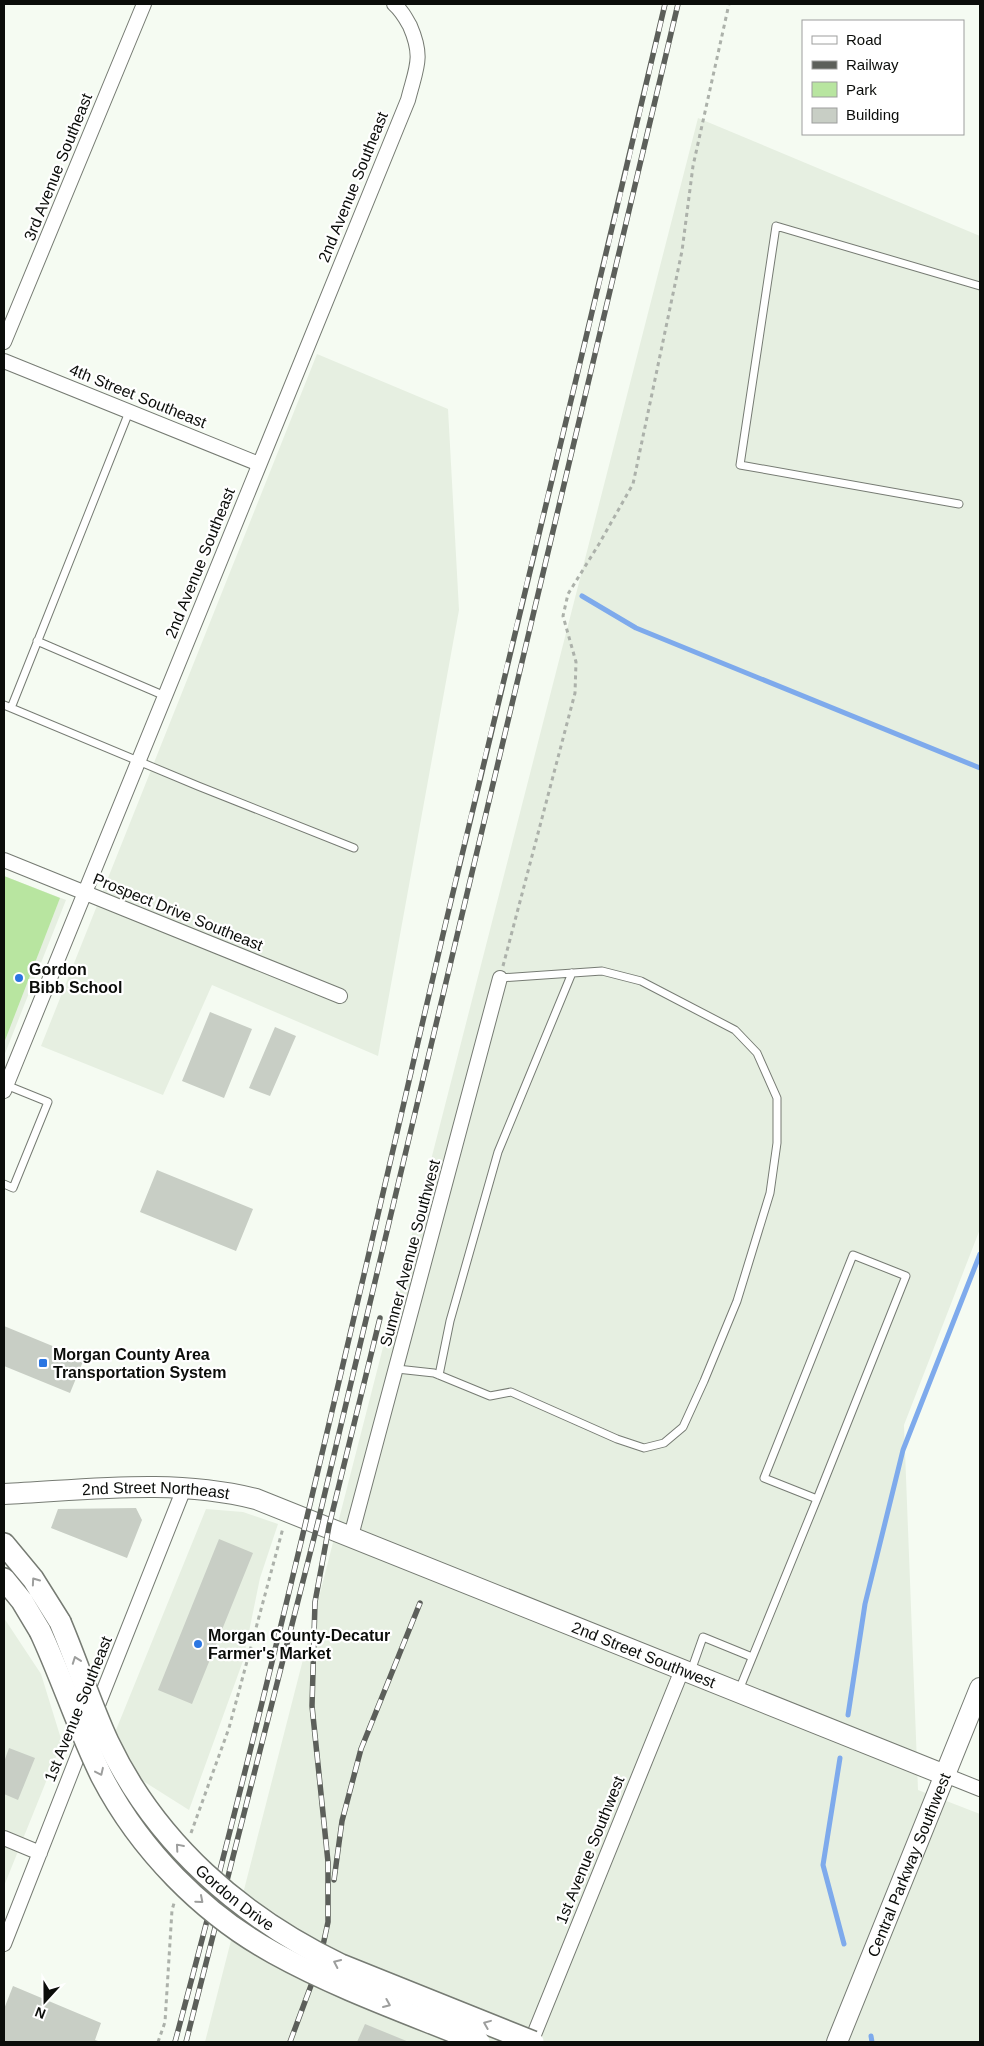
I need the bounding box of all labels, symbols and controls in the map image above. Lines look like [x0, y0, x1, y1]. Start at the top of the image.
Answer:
legend [802, 20, 964, 135]
text: Road [846, 31, 882, 48]
text: Railway [846, 56, 899, 73]
text: Park [846, 81, 877, 98]
street label: 3rd Avenue Southeast [21, 90, 96, 243]
text: Building [846, 106, 899, 123]
street label: 2nd Avenue Southeast [315, 109, 391, 265]
street label: 4th Street Southeast [67, 361, 209, 431]
street label: 2nd Avenue Southeast [162, 485, 238, 641]
street label: Prospect Drive Southeast [91, 870, 266, 954]
place label: Gordon Bibb School [29, 961, 122, 996]
marker: Gordon Bibb School [13, 972, 25, 984]
street label: Sumner Avenue Southwest [377, 1157, 443, 1348]
place label: Morgan County Area Transportation System [53, 1346, 226, 1381]
marker: Morgan County Area Transportation System [37, 1357, 49, 1369]
street label: 2nd Street Northeast [81, 1478, 231, 1502]
one-way arrow [32, 1577, 41, 1587]
street label: 2nd Street Southwest [570, 1618, 719, 1691]
place label: Morgan County-Decatur Farmer's Market [208, 1627, 390, 1662]
street label: 1st Avenue Southeast [41, 1633, 115, 1784]
marker: Morgan County-Decatur Farmer's Market [192, 1638, 204, 1650]
one-way arrow [72, 1656, 82, 1665]
one-way arrow [94, 1767, 105, 1776]
street label: Central Parkway Southwest [864, 1770, 953, 1959]
street label: 1st Avenue Southwest [553, 1773, 628, 1926]
one-way arrow [176, 1843, 185, 1852]
street label: Gordon Drive [193, 1861, 277, 1934]
one-way arrow [194, 1894, 203, 1903]
one-way arrow [333, 1959, 342, 1969]
north arrow [20, 1976, 70, 2026]
one-way arrow [382, 1998, 390, 2008]
text: N [33, 2004, 48, 2022]
one-way arrow [484, 2020, 492, 2030]

